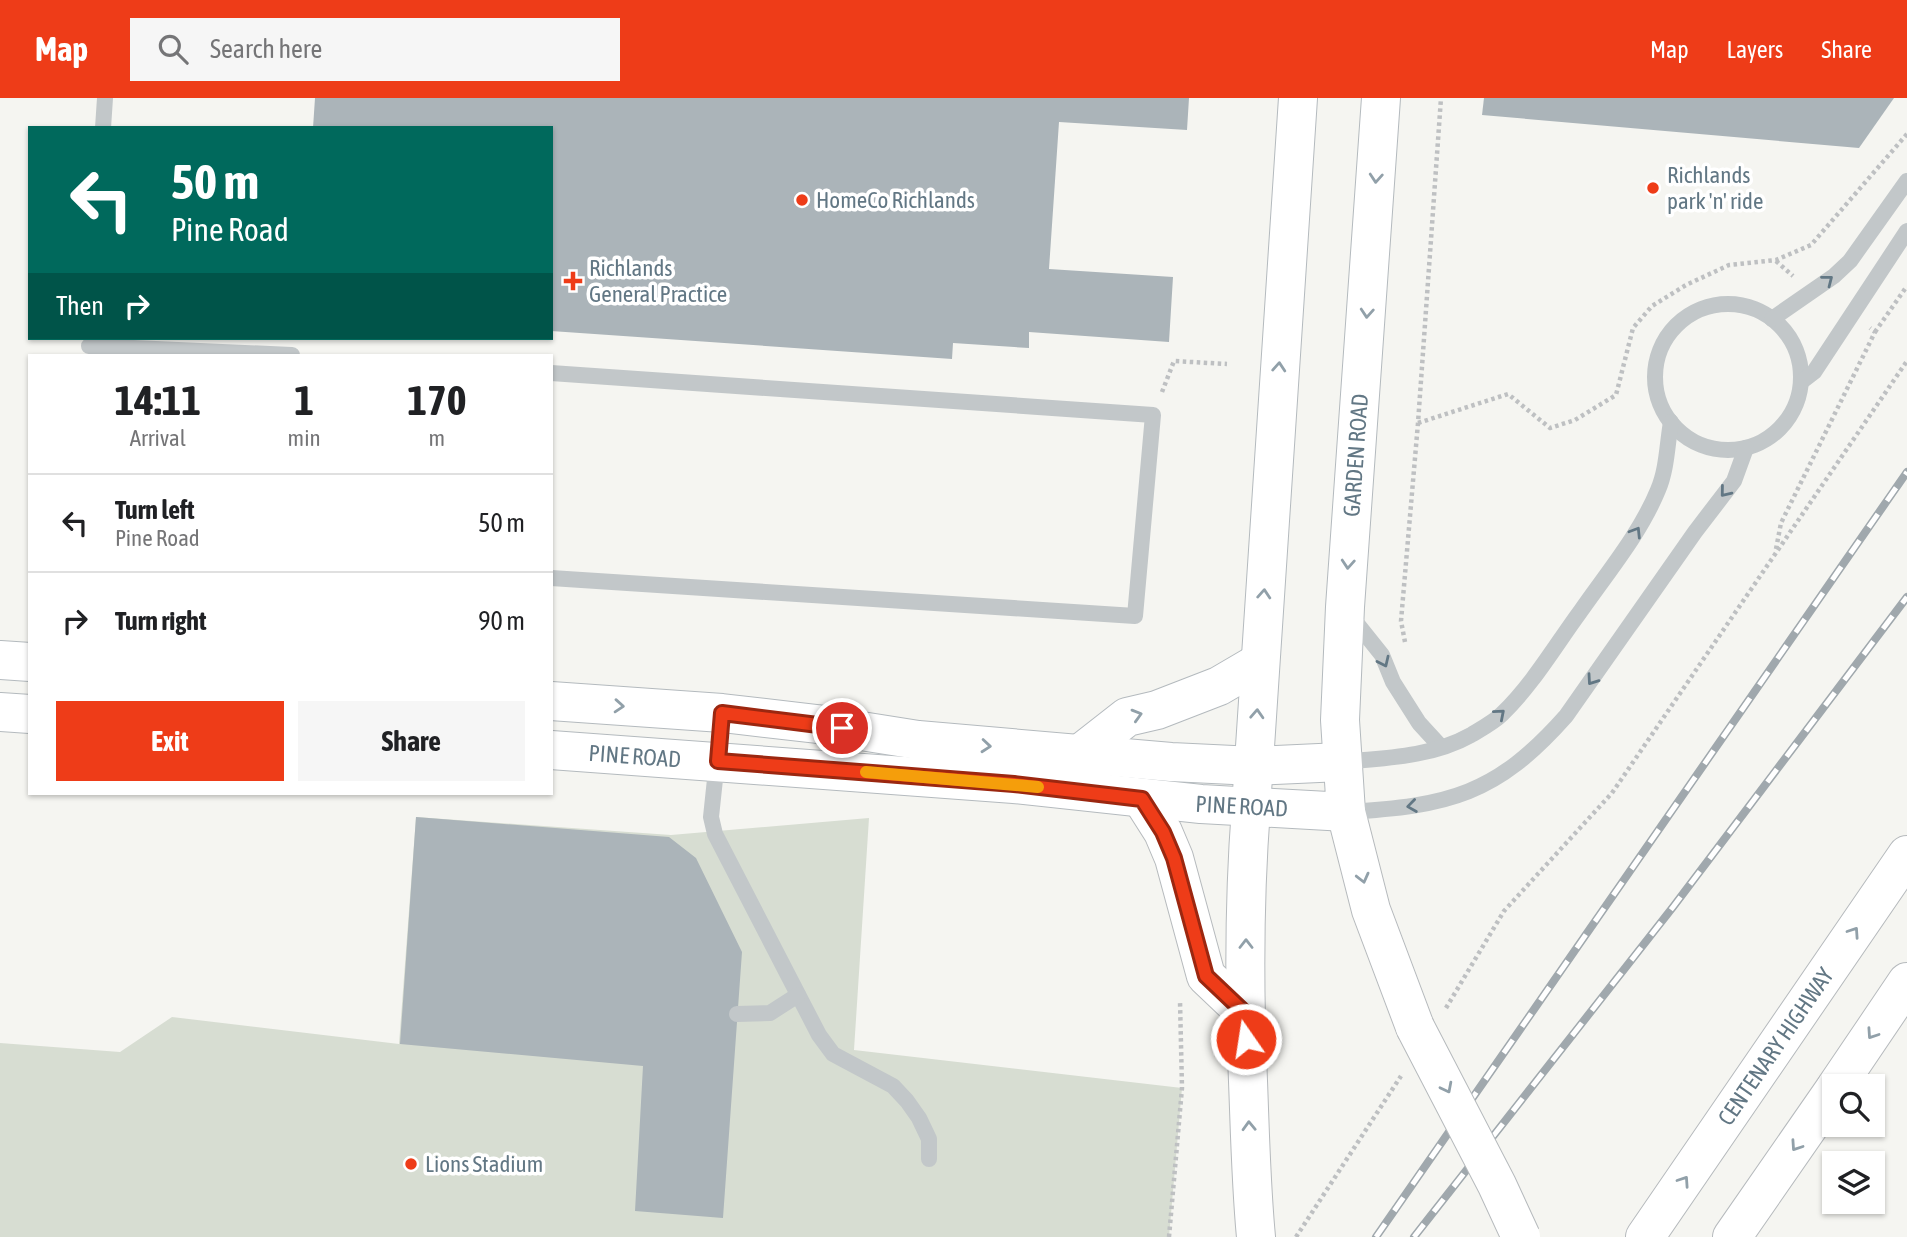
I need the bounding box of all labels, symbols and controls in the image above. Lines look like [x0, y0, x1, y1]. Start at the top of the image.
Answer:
search box [130, 18, 620, 81]
text: Map [35, 30, 88, 68]
icon: search [154, 30, 192, 68]
text: Search here [210, 34, 322, 64]
text: Map [1650, 36, 1689, 63]
text: Layers [1727, 36, 1783, 63]
text: Share [1821, 36, 1872, 63]
text: 50 m [171, 153, 259, 209]
icon: left [56, 154, 147, 245]
place label: Richlands park 'n' ride [1667, 162, 1763, 214]
one-way arrow [1369, 173, 1384, 184]
marker: Richlands park 'n' ride [1645, 180, 1661, 196]
place label: HomeCo Richlands [816, 187, 975, 213]
marker: HomeCo Richlands [794, 192, 810, 208]
text: Pine Road [171, 211, 289, 248]
place label: Richlands General Practice [589, 255, 727, 307]
marker: Richlands General Practice [563, 271, 583, 291]
one-way arrow [1820, 276, 1833, 289]
icon: right [118, 287, 156, 325]
text: Then [56, 291, 104, 321]
one-way arrow [1360, 308, 1375, 319]
one-way arrow [1272, 361, 1287, 372]
text: 14:11 [115, 376, 201, 424]
text: 1 [294, 376, 314, 424]
text: 170 [407, 376, 466, 424]
street label: GARDEN ROAD [1338, 393, 1373, 518]
text: Arrival [130, 425, 186, 451]
text: min [288, 425, 321, 451]
text: m [429, 425, 445, 451]
one-way arrow [1721, 485, 1734, 497]
text: Turn left [115, 495, 195, 525]
icon: left [56, 504, 94, 542]
text: 50 m [478, 508, 525, 538]
text: Pine Road [115, 525, 200, 551]
one-way arrow [1627, 526, 1640, 539]
one-way arrow [1341, 559, 1356, 570]
one-way arrow [1256, 588, 1271, 599]
icon: right [56, 602, 94, 640]
text: Turn right [115, 606, 206, 636]
text: 90 m [478, 606, 525, 636]
one-way arrow [1376, 655, 1390, 667]
one-way arrow [1588, 672, 1600, 685]
one-way arrow [614, 698, 625, 713]
pin [812, 698, 872, 758]
button: Exit [56, 701, 284, 781]
button: Share [298, 701, 525, 781]
one-way arrow [1249, 708, 1264, 719]
icon: arrive [823, 709, 861, 747]
one-way arrow [1131, 709, 1143, 724]
one-way arrow [1492, 710, 1505, 722]
one-way arrow [980, 738, 991, 753]
street label: PINE ROAD [588, 740, 682, 773]
street label: PINE ROAD [1195, 791, 1289, 822]
one-way arrow [1406, 798, 1418, 813]
one-way arrow [1355, 872, 1369, 884]
one-way arrow [1846, 927, 1859, 940]
one-way arrow [1238, 939, 1254, 949]
street label: CENTENARY HIGHWAY [1713, 962, 1839, 1130]
position arrow [1209, 1002, 1283, 1076]
one-way arrow [1867, 1026, 1880, 1039]
map controls [1822, 1074, 1885, 1214]
button: search [1822, 1074, 1885, 1137]
one-way arrow [1438, 1081, 1452, 1093]
one-way arrow [1242, 1121, 1257, 1132]
one-way arrow [1791, 1139, 1804, 1152]
place label: Lions Stadium [425, 1151, 543, 1177]
button: layers [1822, 1151, 1885, 1214]
marker: Lions Stadium [403, 1156, 419, 1172]
one-way arrow [1676, 1176, 1688, 1189]

